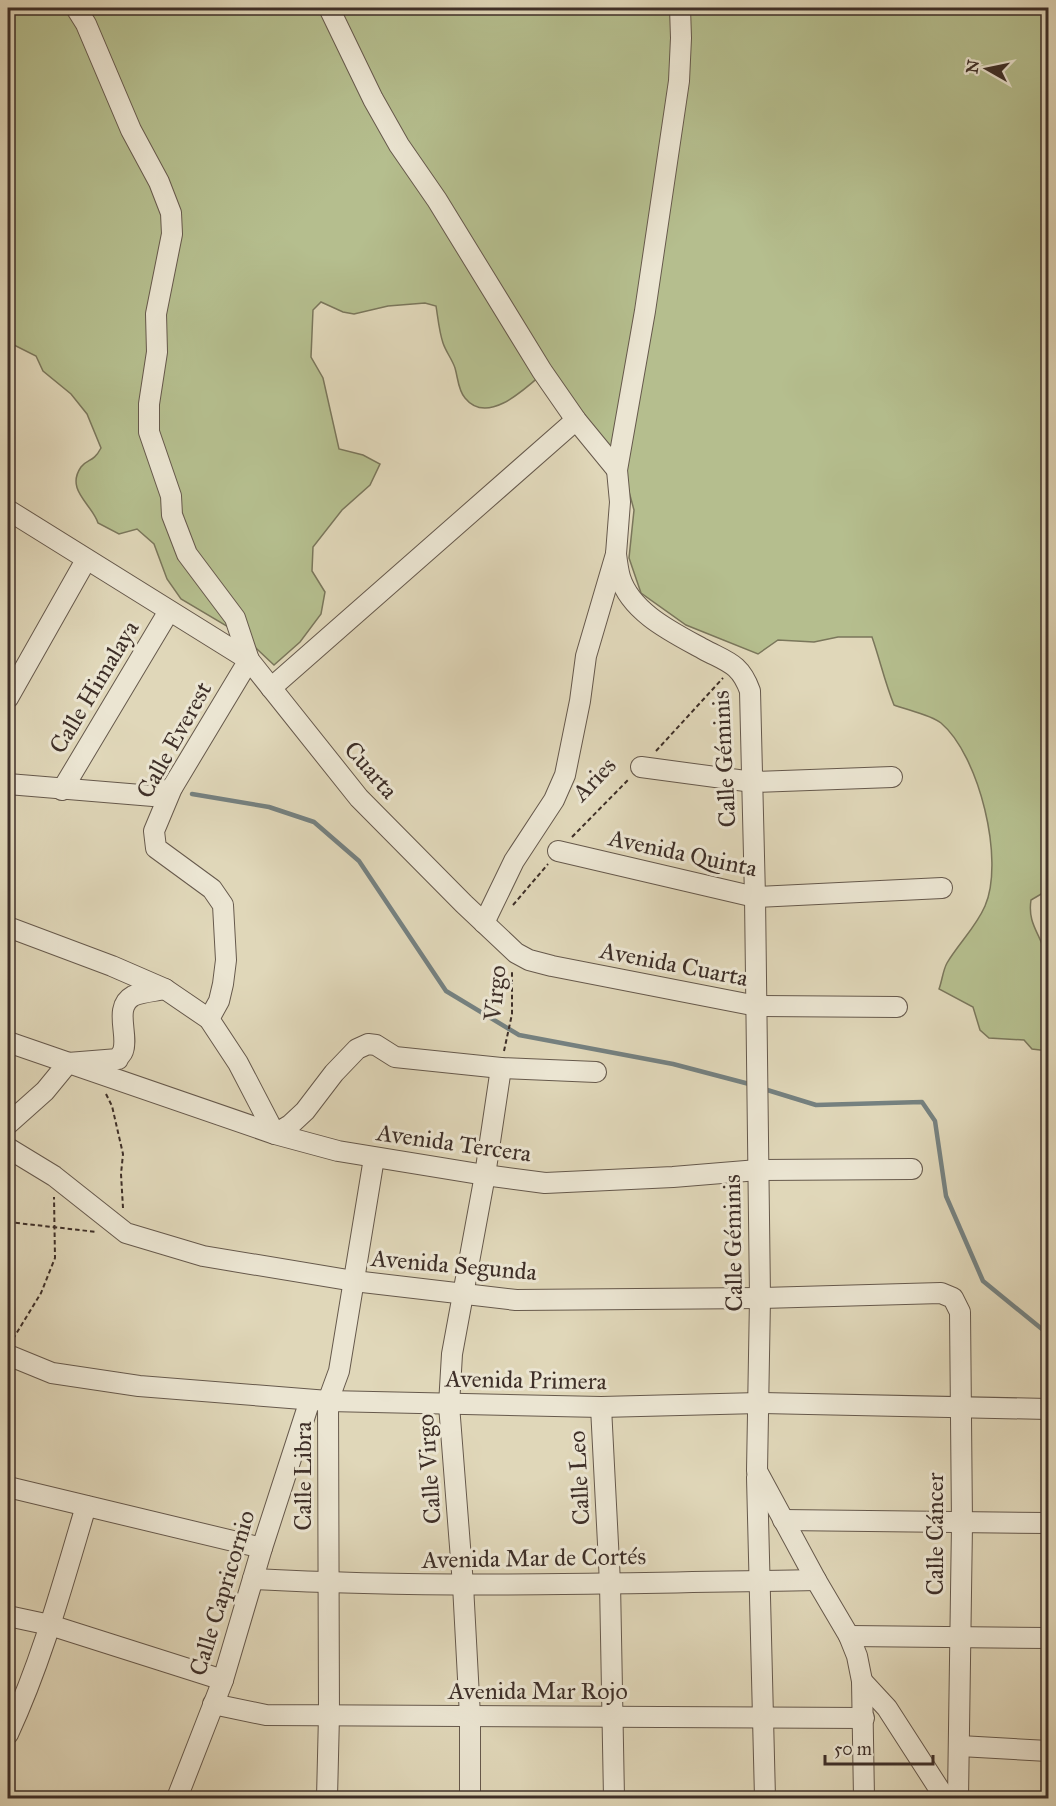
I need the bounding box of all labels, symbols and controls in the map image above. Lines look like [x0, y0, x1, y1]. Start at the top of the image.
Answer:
north arrow [957, 39, 1017, 99]
text: N [962, 58, 983, 75]
street label: Calle Himalaya [43, 614, 146, 759]
street label: Calle Everest [130, 676, 219, 803]
street label: Calle Géminis [705, 690, 743, 828]
street label: Cuarta [338, 735, 405, 806]
street label: Aries [565, 750, 622, 808]
street label: Avenida Quinta [605, 822, 761, 884]
street label: Avenida Cuarta [596, 935, 751, 993]
street label: Virgo [477, 964, 513, 1023]
street label: Avenida Tercera [374, 1117, 534, 1169]
street label: Calle Géminis [717, 1174, 749, 1312]
street label: Avenida Segunda [369, 1243, 539, 1287]
street label: Avenida Primera [444, 1364, 608, 1396]
street label: Calle Virgo [410, 1413, 448, 1525]
street label: Calle Libra [288, 1420, 318, 1531]
street label: Calle Leo [562, 1430, 596, 1526]
street label: Calle Cáncer [920, 1472, 950, 1596]
street label: Calle Capricornio [183, 1507, 261, 1679]
street label: Avenida Mar de Cortés [421, 1541, 646, 1575]
street label: Avenida Mar Rojo [447, 1676, 628, 1706]
scale bar [825, 1728, 933, 1766]
text: 50 m [834, 1738, 872, 1760]

